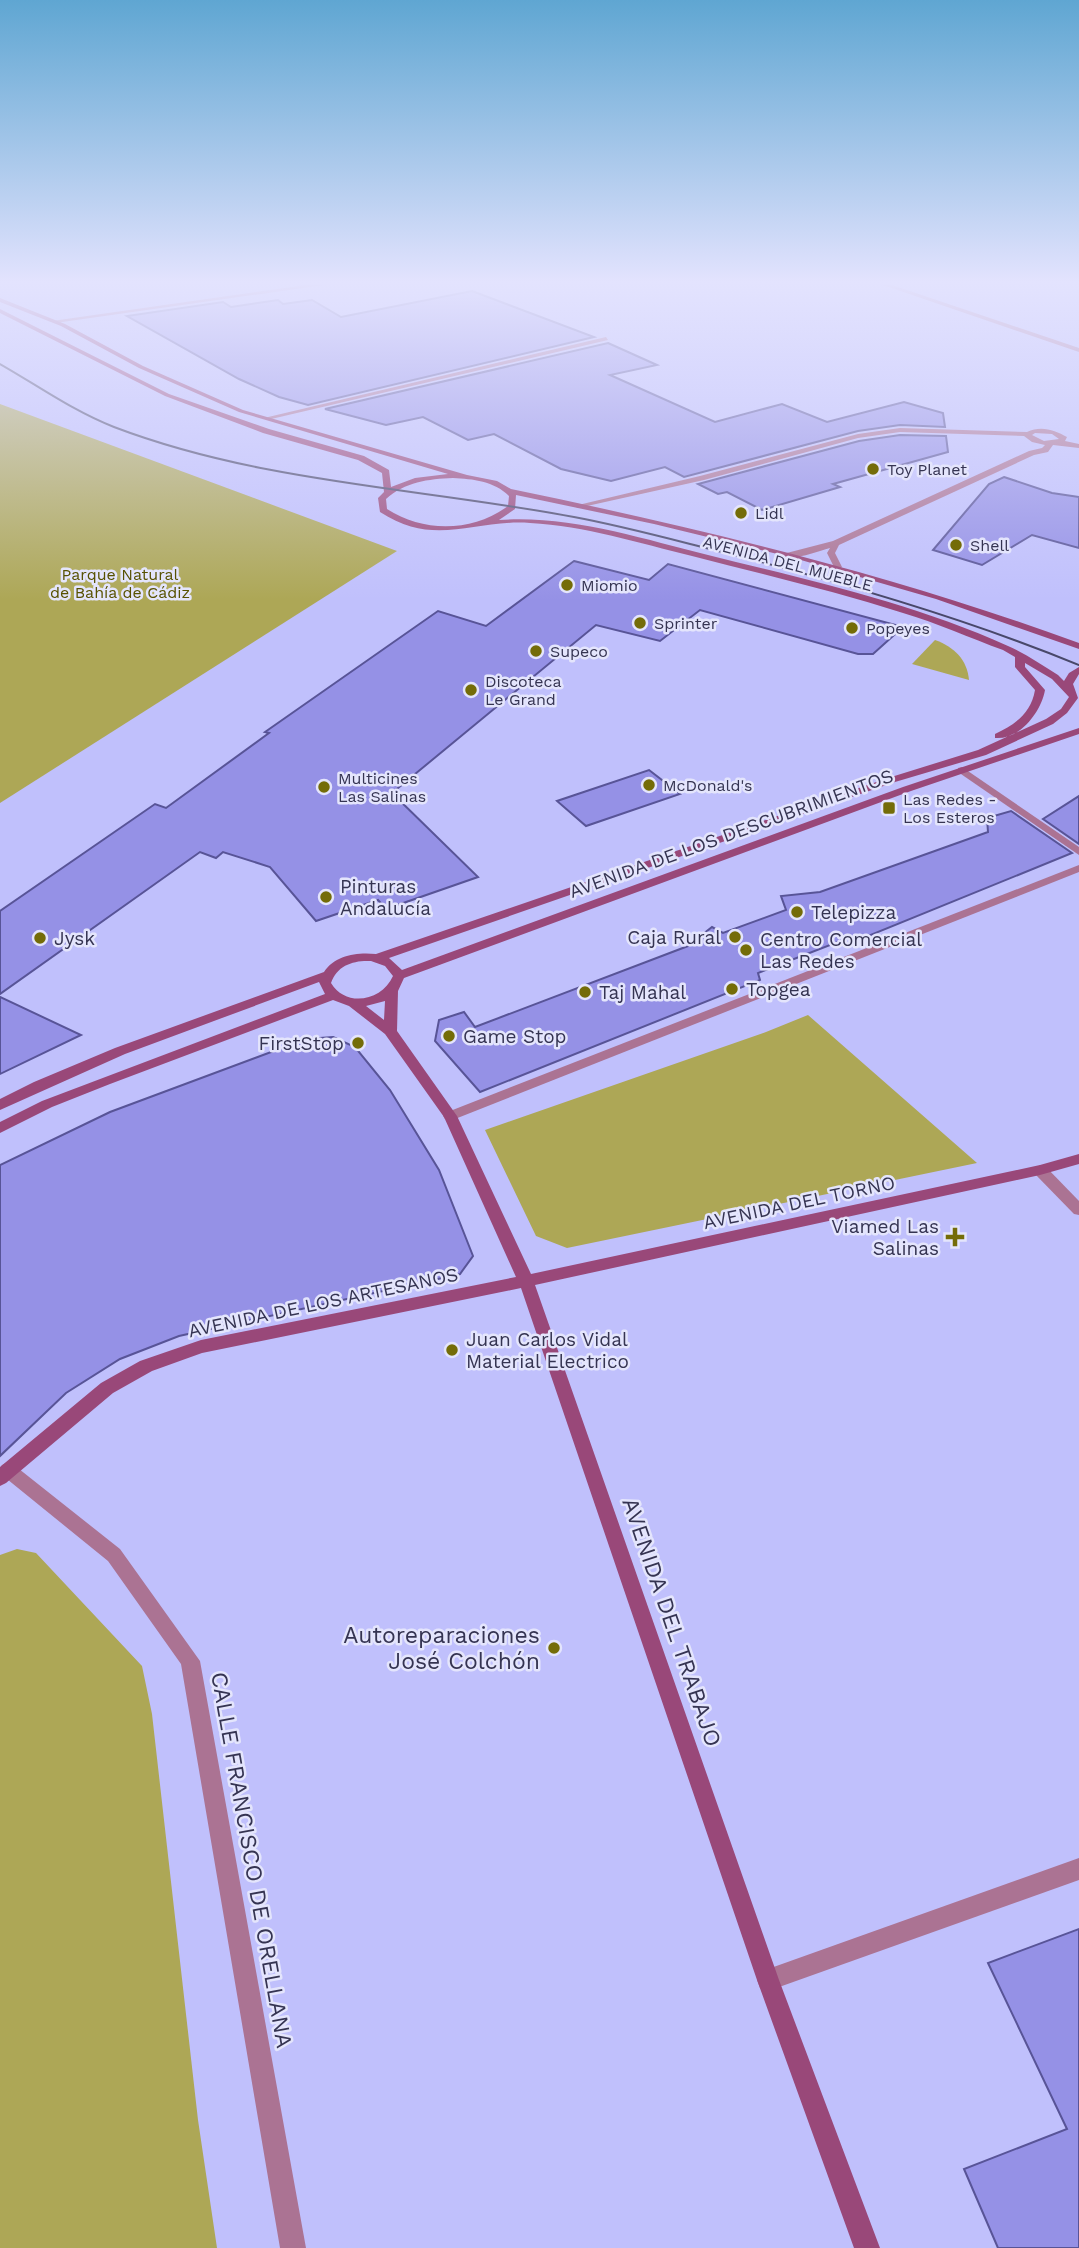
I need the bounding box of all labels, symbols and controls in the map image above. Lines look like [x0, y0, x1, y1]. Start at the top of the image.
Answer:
place label: Toy Planet [887, 460, 967, 479]
marker: Toy Planet [865, 461, 881, 477]
place label: Lidl [755, 504, 784, 523]
marker: Lidl [733, 505, 749, 521]
street label: AVENIDA DEL MUEBLE [701, 532, 875, 595]
place label: Shell [970, 536, 1009, 555]
marker: Shell [948, 537, 964, 553]
park label: Parque Natural de Bahía de Cádiz [50, 565, 190, 602]
place label: Miomio [581, 576, 638, 595]
marker: Miomio [559, 577, 575, 593]
place label: Sprinter [654, 614, 718, 633]
marker: Sprinter [632, 615, 648, 631]
place label: Popeyes [866, 619, 930, 638]
marker: Popeyes [844, 620, 860, 636]
place label: Supeco [550, 642, 608, 661]
marker: Supeco [528, 643, 544, 659]
place label: Discoteca Le Grand [485, 672, 562, 709]
marker: Discoteca Le Grand [463, 682, 479, 698]
street label: AVENIDA DE LOS DESCUBRIMIENTOS [566, 764, 897, 903]
place label: Multicines Las Salinas [338, 769, 426, 806]
place label: McDonald's [663, 776, 753, 795]
marker: McDonald's [641, 777, 657, 793]
marker: Multicines Las Salinas [316, 779, 332, 795]
place label: Las Redes - Los Esteros [903, 790, 996, 827]
marker: Las Redes - Los Esteros [881, 800, 897, 816]
place label: Pinturas Andalucía [340, 875, 431, 920]
marker: Pinturas Andalucía [318, 889, 334, 905]
place label: Telepizza [811, 901, 896, 924]
marker: Telepizza [789, 904, 805, 920]
place label: Caja Rural [627, 926, 721, 949]
place label: Jysk [54, 927, 95, 950]
place label: Centro Comercial Las Redes [760, 928, 922, 973]
marker: Caja Rural [727, 929, 743, 945]
marker: Jysk [32, 930, 48, 946]
marker: Centro Comercial Las Redes [738, 942, 754, 958]
place label: Topgea [746, 978, 811, 1001]
place label: Taj Mahal [599, 981, 686, 1004]
marker: Topgea [724, 981, 740, 997]
marker: Taj Mahal [577, 984, 593, 1000]
place label: Game Stop [463, 1025, 567, 1048]
marker: Game Stop [441, 1028, 457, 1044]
place label: FirstStop [259, 1032, 344, 1055]
marker: FirstStop [350, 1035, 366, 1051]
street label: AVENIDA DEL TORNO [701, 1171, 897, 1234]
place label: Viamed Las Salinas [831, 1215, 939, 1260]
marker: Viamed Las Salinas [945, 1227, 965, 1247]
street label: AVENIDA DE LOS ARTESANOS [186, 1263, 460, 1342]
place label: Juan Carlos Vidal Material Electrico [466, 1328, 629, 1373]
marker: Juan Carlos Vidal Material Electrico [444, 1342, 460, 1358]
street label: AVENIDA DEL TRABAJO [616, 1494, 727, 1750]
place label: Autoreparaciones José Colchón [343, 1622, 540, 1675]
marker: Autoreparaciones José Colchón [546, 1640, 562, 1656]
street label: CALLE FRANCISCO DE ORELLANA [205, 1670, 298, 2050]

